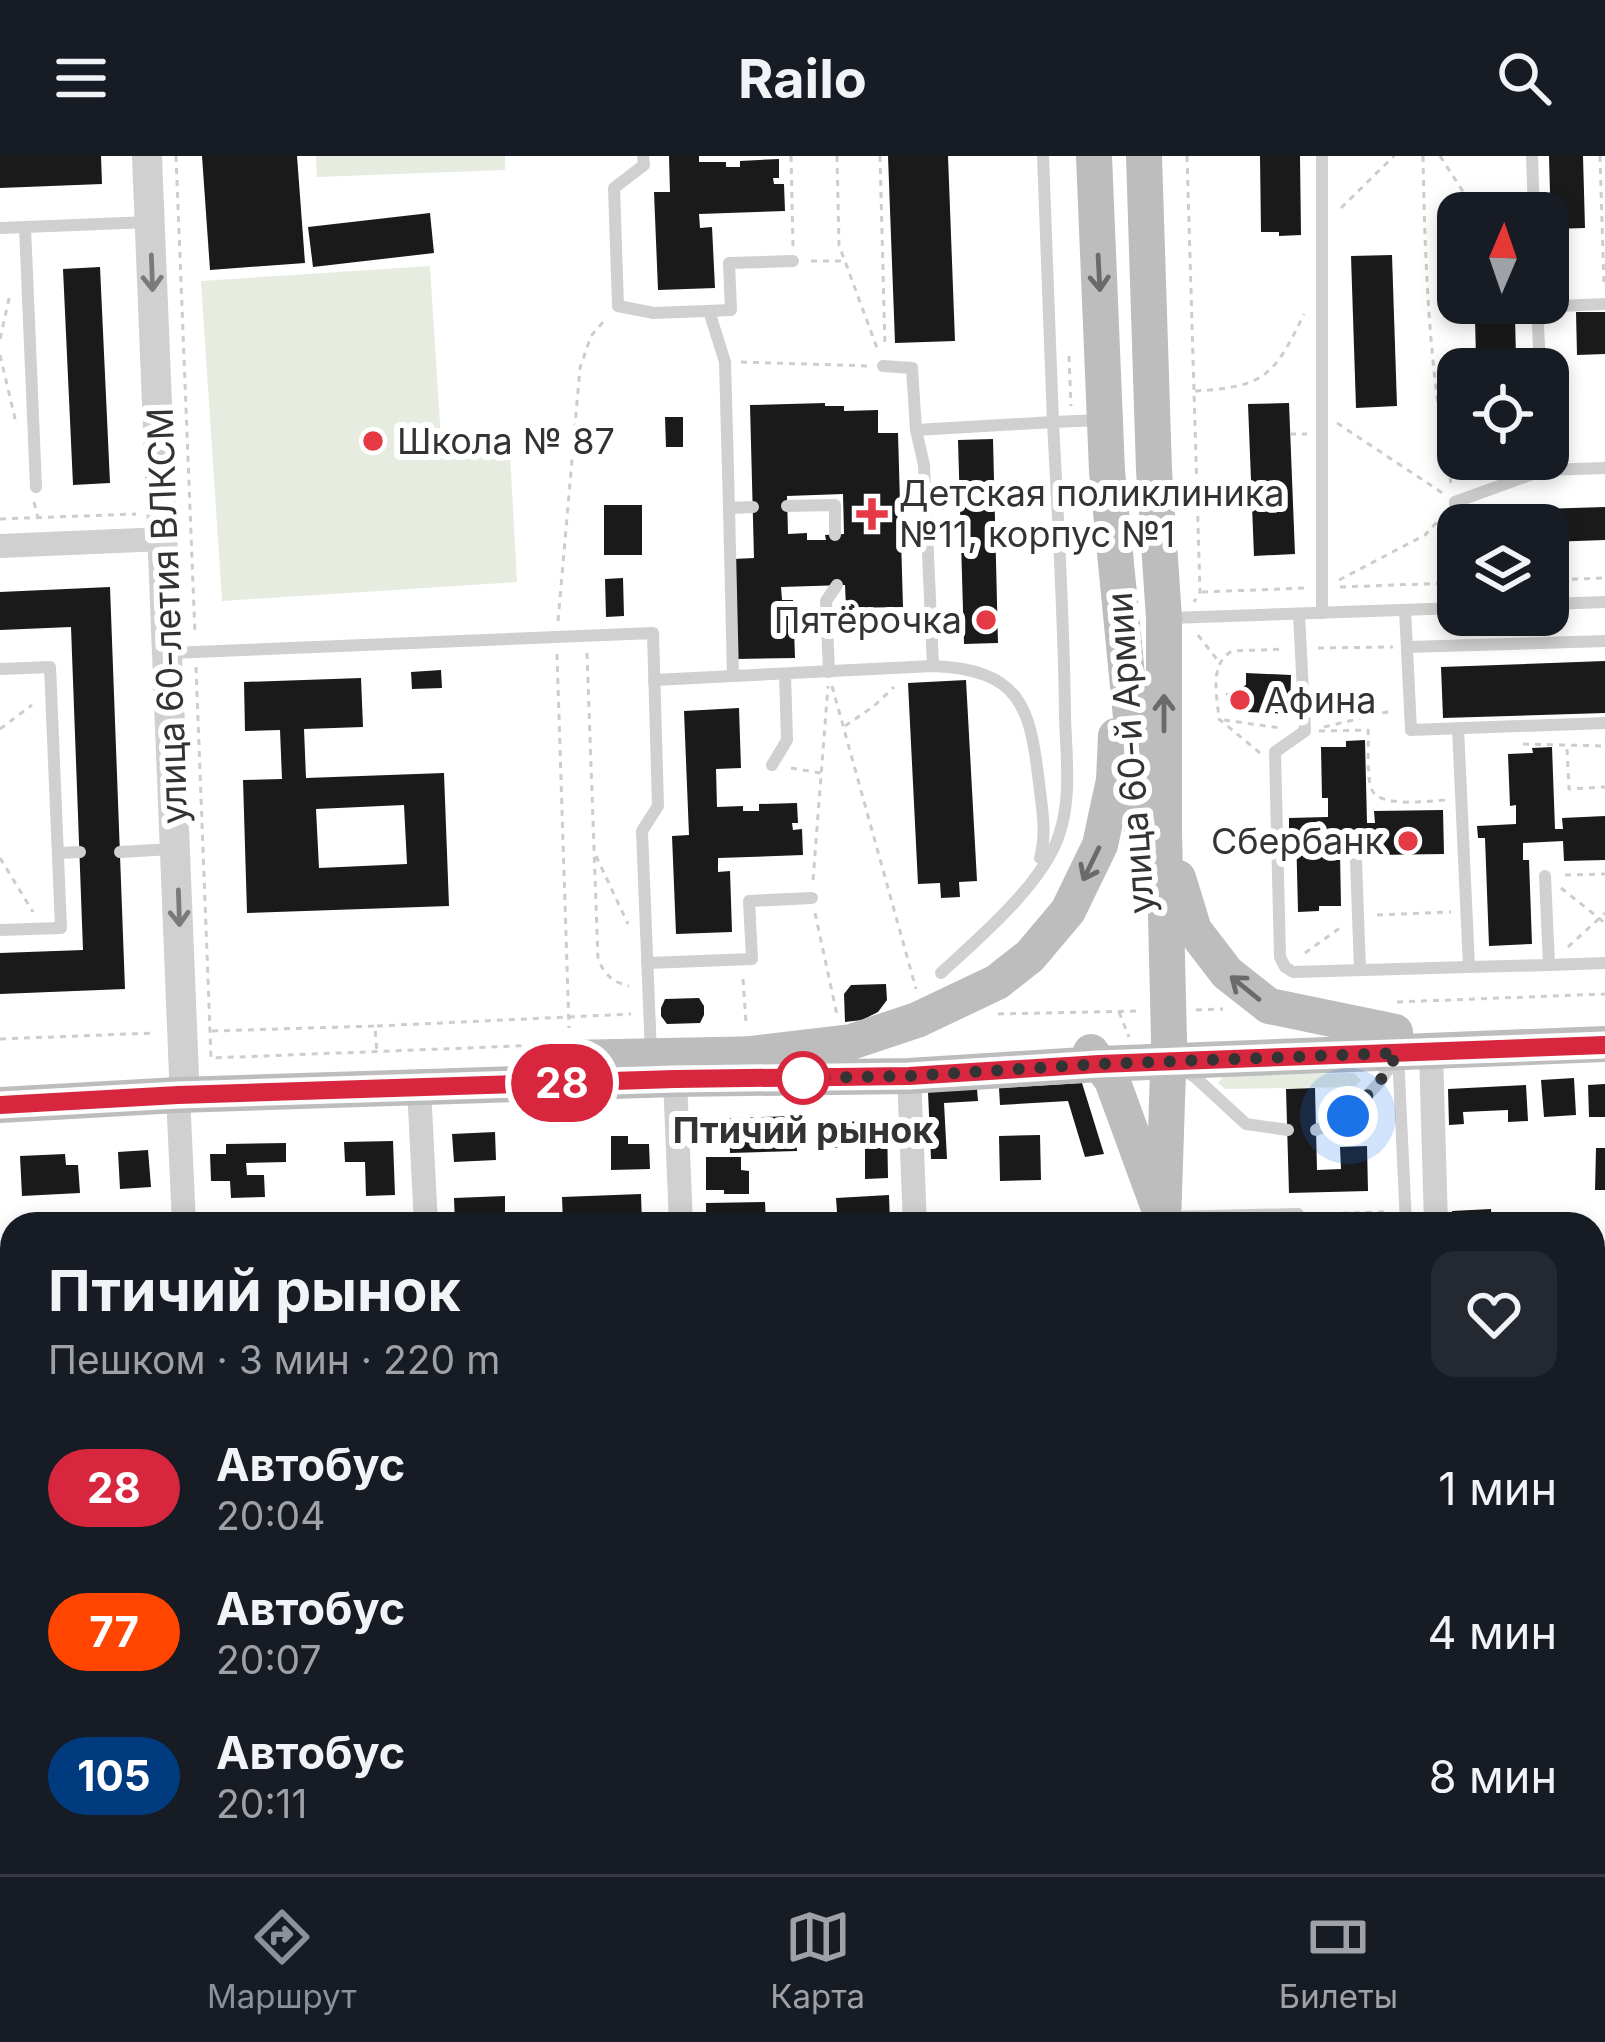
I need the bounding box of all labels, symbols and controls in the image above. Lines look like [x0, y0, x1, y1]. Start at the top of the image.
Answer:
icon: menu [48, 45, 114, 111]
icon: search [1491, 45, 1557, 111]
text: Railo [738, 46, 867, 111]
north arrow [1437, 192, 1569, 324]
map controls [1437, 192, 1569, 636]
one-way arrow [141, 253, 164, 292]
one-way arrow [1088, 253, 1111, 292]
button: locate [1437, 348, 1569, 480]
street label: улица 60-летия ВЛКСМ [138, 407, 196, 825]
place label: Школа № 87 [397, 419, 615, 463]
marker: Школа № 87 [360, 428, 386, 454]
place label: Детская поликлиника №11, корпус №1 [899, 471, 1285, 556]
marker: Детская поликлиника №11, корпус №1 [856, 498, 888, 530]
button: layers [1437, 504, 1569, 636]
street label: улица 60-й Армии [1097, 591, 1163, 915]
place label: Пятёрочка [774, 598, 962, 642]
marker: Пятёрочка [973, 607, 999, 633]
place label: Афина [1264, 678, 1376, 722]
marker: Афина [1227, 687, 1253, 713]
one-way arrow [1153, 694, 1175, 733]
place label: Сбербанк [1211, 819, 1384, 863]
marker: Сбербанк [1395, 828, 1421, 854]
one-way arrow [1079, 845, 1101, 881]
one-way arrow [168, 888, 191, 927]
one-way arrow [1230, 974, 1261, 1002]
line badge: 28 [508, 1044, 616, 1122]
marker: Птичий рынок [778, 1053, 828, 1103]
text: 28 [535, 1057, 589, 1108]
your location [1318, 1086, 1378, 1146]
place label: Птичий рынок [673, 1108, 933, 1152]
button: heart [1431, 1251, 1557, 1377]
text: Птичий рынок [48, 1256, 461, 1325]
text: Пешком · 3 мин · 220 m [48, 1336, 500, 1383]
text: Автобус [216, 1437, 405, 1492]
text: 1 мин [1438, 1461, 1557, 1516]
text: 28 [87, 1462, 141, 1513]
text: 20:04 [216, 1492, 325, 1539]
text: Автобус [216, 1581, 405, 1636]
text: 4 мин [1427, 1605, 1557, 1660]
text: 77 [89, 1606, 139, 1657]
text: 20:07 [216, 1636, 322, 1683]
text: Автобус [216, 1725, 405, 1780]
text: 8 мин [1429, 1749, 1557, 1804]
text: 105 [77, 1750, 151, 1801]
text: 20:11 [216, 1780, 307, 1827]
tab: Маршрут [207, 1904, 357, 2016]
tab: Карта [770, 1904, 865, 2016]
tab: Билеты [1279, 1904, 1398, 2016]

